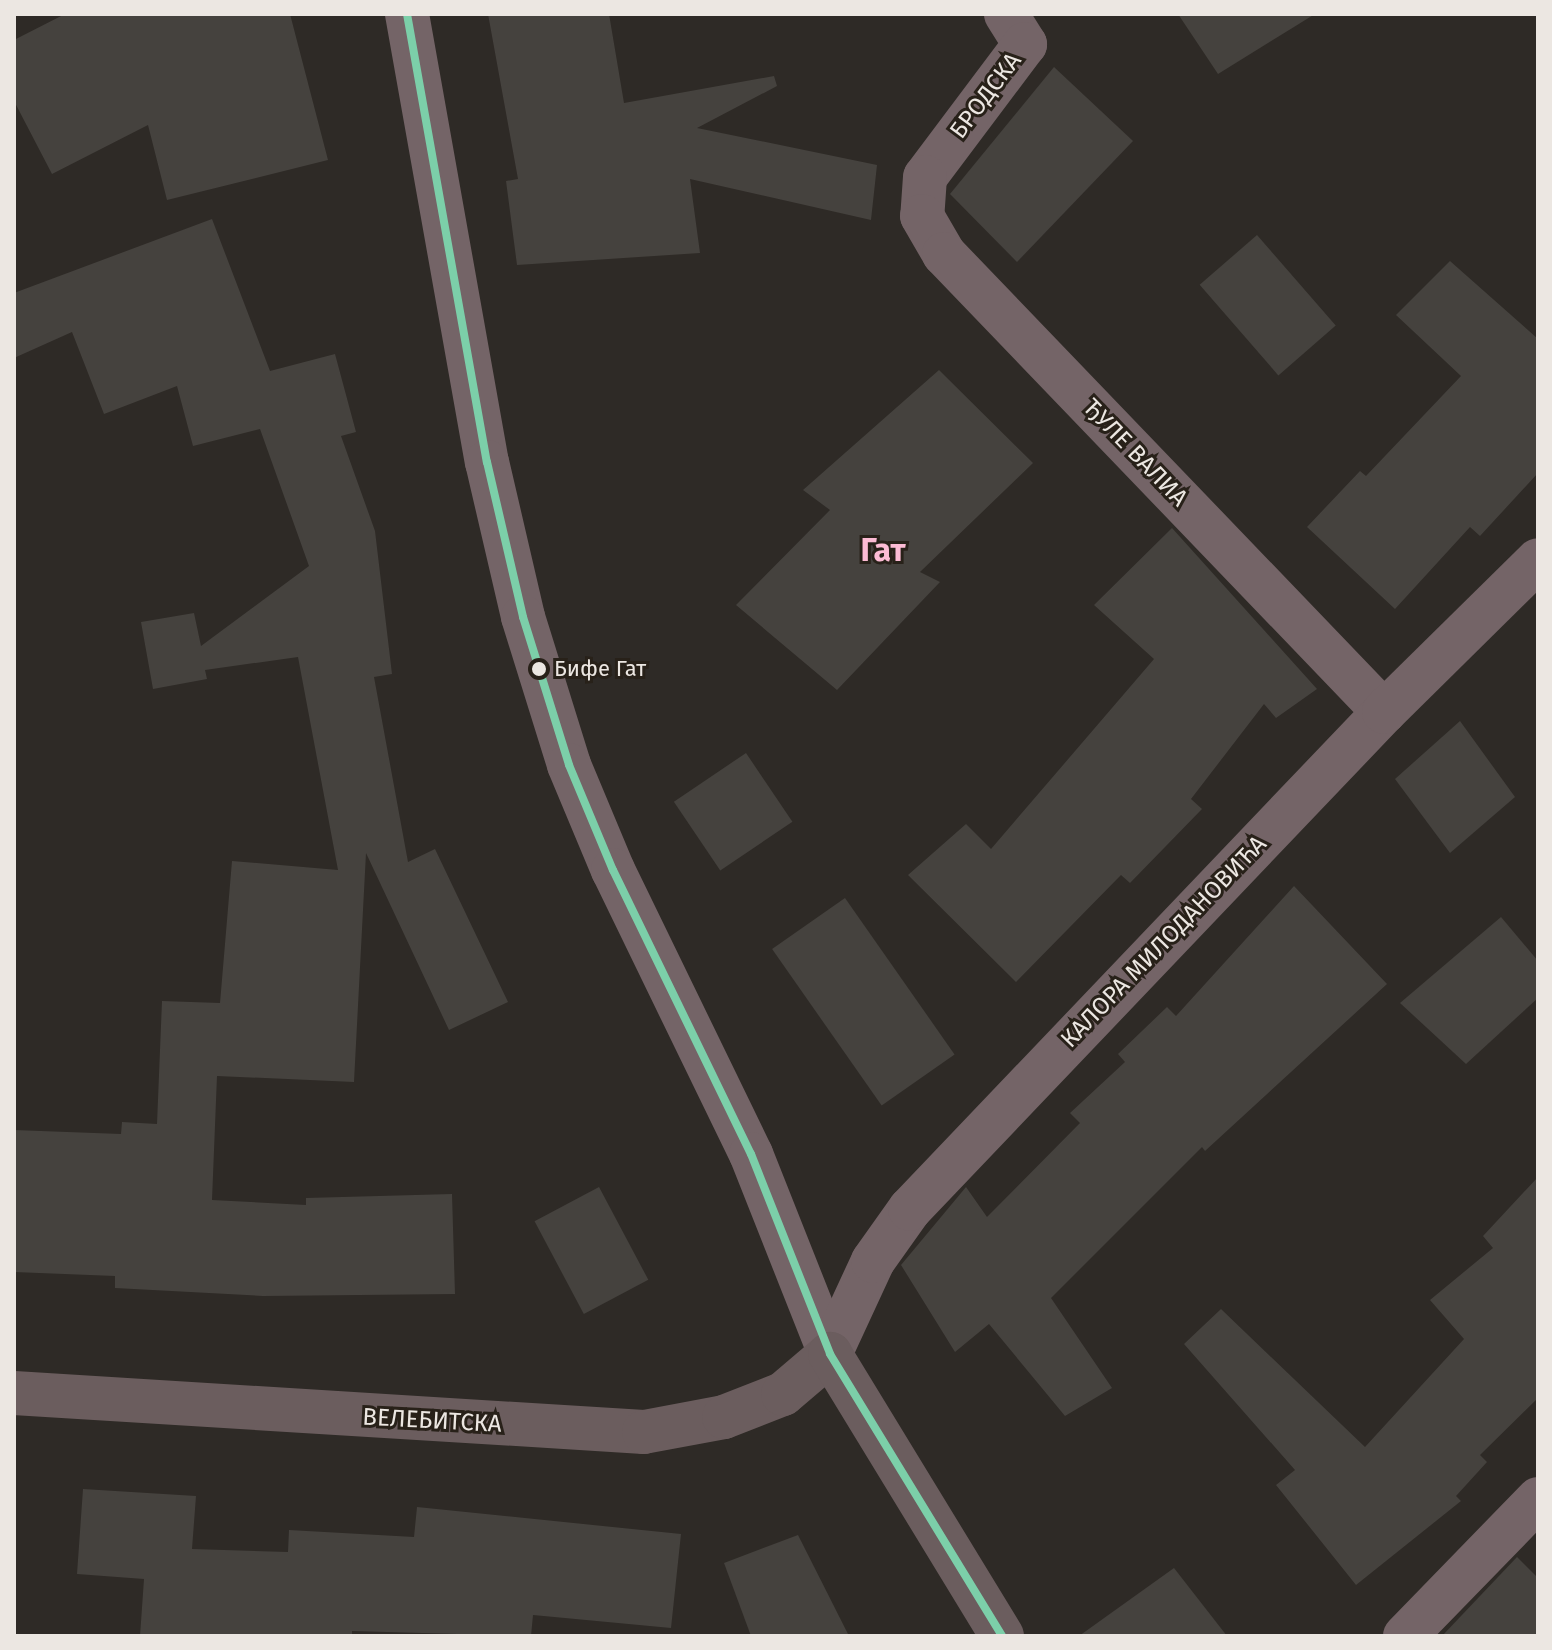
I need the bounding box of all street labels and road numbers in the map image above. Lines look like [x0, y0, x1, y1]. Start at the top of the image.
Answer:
street label: БРОДСКА [944, 47, 1028, 145]
street label: ЂУЛЕ ВАЛИА [1077, 393, 1193, 513]
street label: КАЛОРА МИЛОДАНОВИЋА [1055, 830, 1273, 1054]
street label: ВЕЛЕБИТСКА [362, 1403, 502, 1439]

